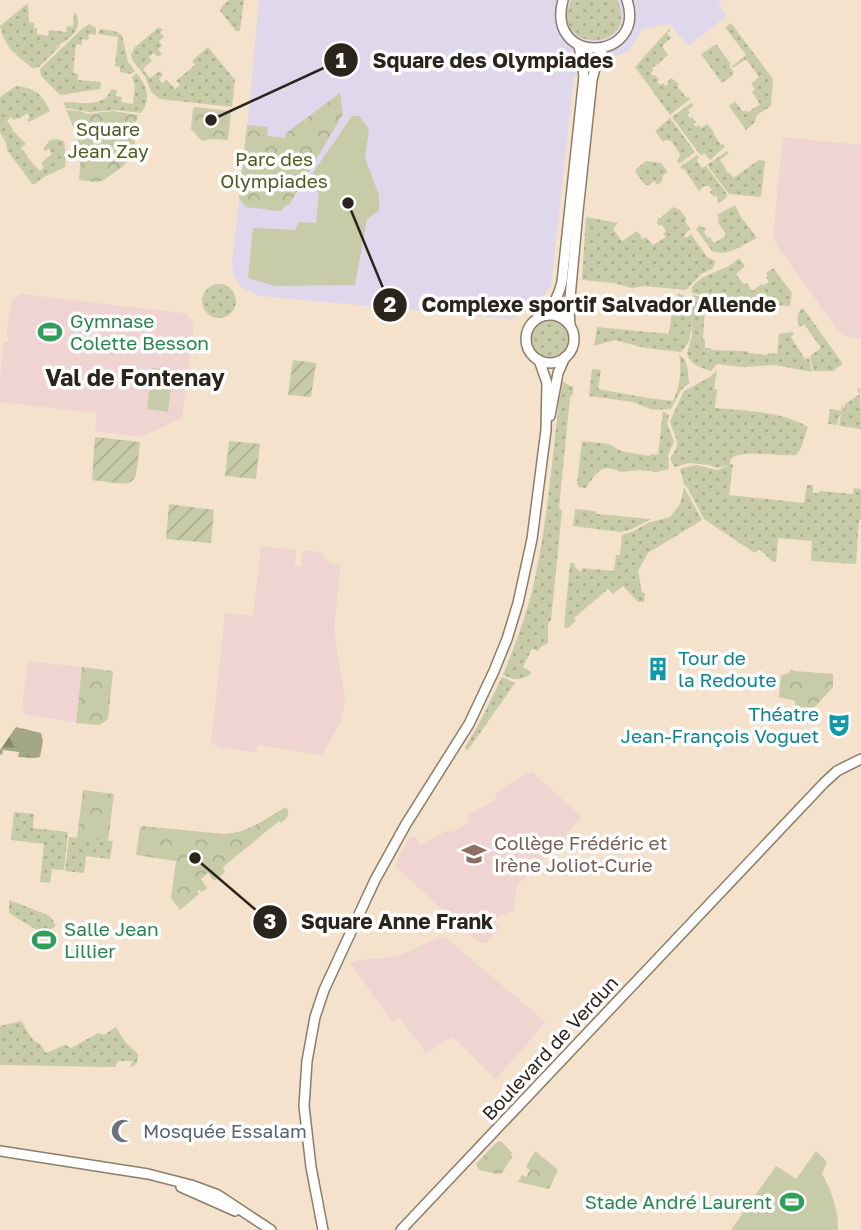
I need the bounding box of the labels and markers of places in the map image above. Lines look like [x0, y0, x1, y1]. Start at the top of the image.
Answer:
callout: Square des Olympiades [324, 39, 628, 81]
callout: Complexe sportif Salvador Allende [373, 284, 791, 326]
place label: Gymnase Colette Besson [70, 309, 209, 354]
sports icon: Gymnase Colette Besson [36, 318, 64, 346]
place label: Tour de la Redoute [678, 646, 777, 691]
building icon: Tour de la Redoute [644, 655, 672, 683]
place label: Théatre Jean-François Voguet [620, 702, 819, 747]
theatre icon: Théatre Jean-François Voguet [825, 711, 853, 739]
place label: Collège Frédéric et Irène Joliot-Curie [494, 831, 667, 876]
school or university icon: Collège Frédéric et Irène Joliot-Curie [460, 840, 488, 868]
callout: Square Anne Frank [252, 901, 508, 943]
place label: Salle Jean Lillier [64, 917, 159, 962]
sports icon: Salle Jean Lillier [30, 926, 58, 954]
mosque icon: Mosquée Essalam [109, 1117, 137, 1145]
place label: Mosquée Essalam [143, 1119, 307, 1142]
sports icon: Stade André Laurent [778, 1188, 806, 1216]
place label: Stade André Laurent [585, 1190, 772, 1213]

